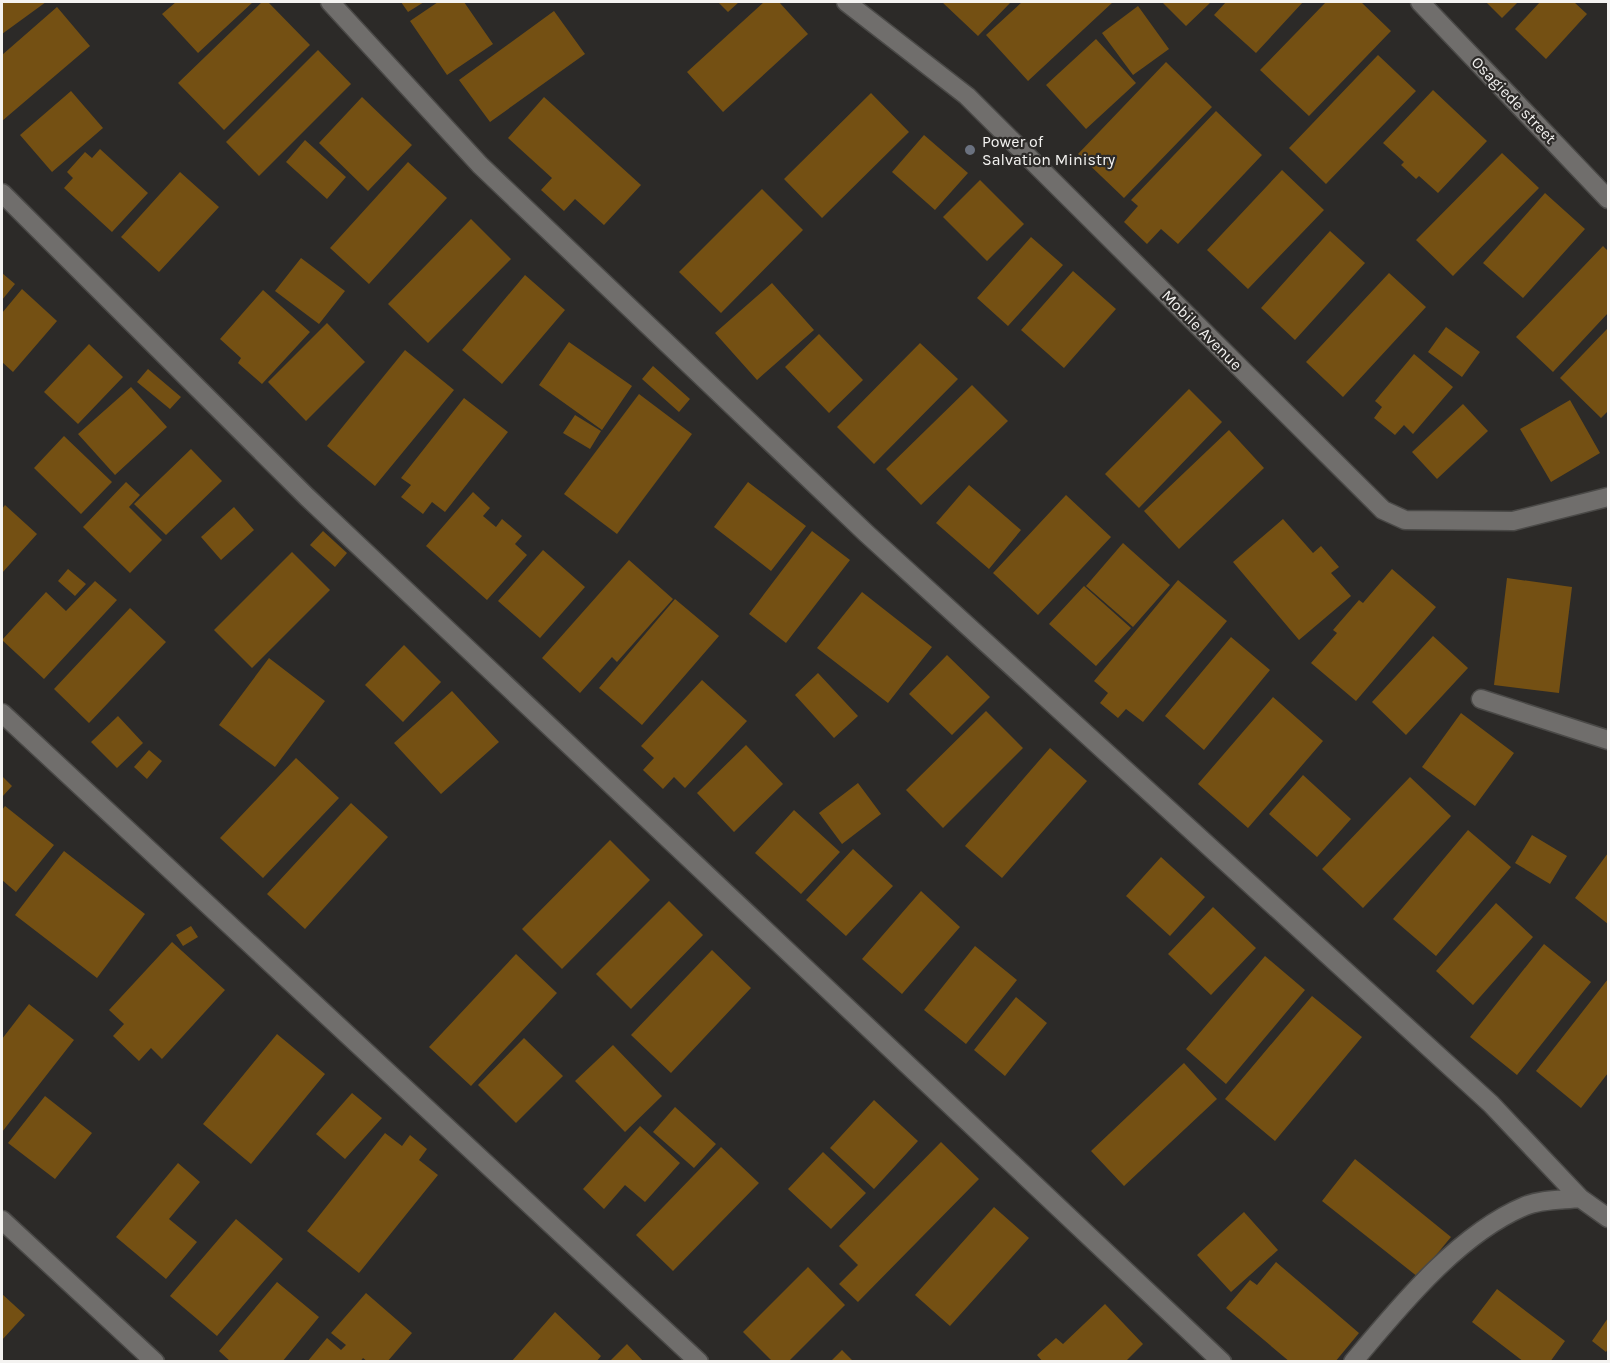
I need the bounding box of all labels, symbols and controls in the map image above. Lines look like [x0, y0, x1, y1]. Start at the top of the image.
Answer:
street label: Osagiede street [1468, 52, 1560, 148]
place label: Power of Salvation Ministry [982, 132, 1116, 169]
marker: Power of Salvation Ministry [963, 143, 977, 157]
street label: Mobile Avenue [1158, 286, 1246, 374]

